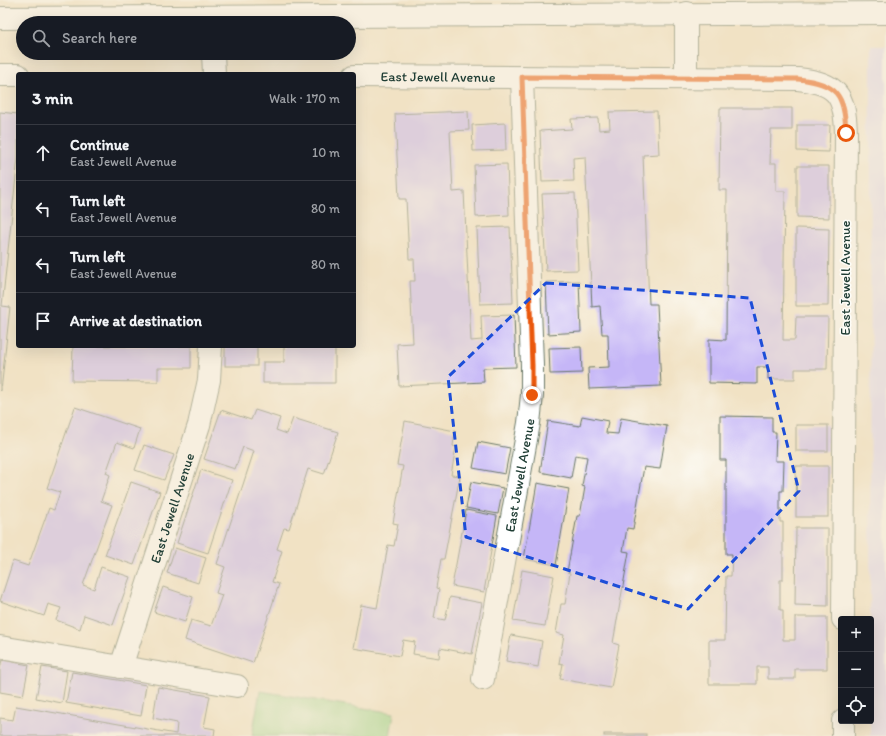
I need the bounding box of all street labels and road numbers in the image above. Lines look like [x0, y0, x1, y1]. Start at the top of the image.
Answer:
street label: East Jewell Avenue [380, 68, 496, 85]
street label: East Jewell Avenue [837, 220, 854, 335]
street label: East Jewell Avenue [501, 417, 538, 533]
street label: East Jewell Avenue [146, 450, 198, 565]

